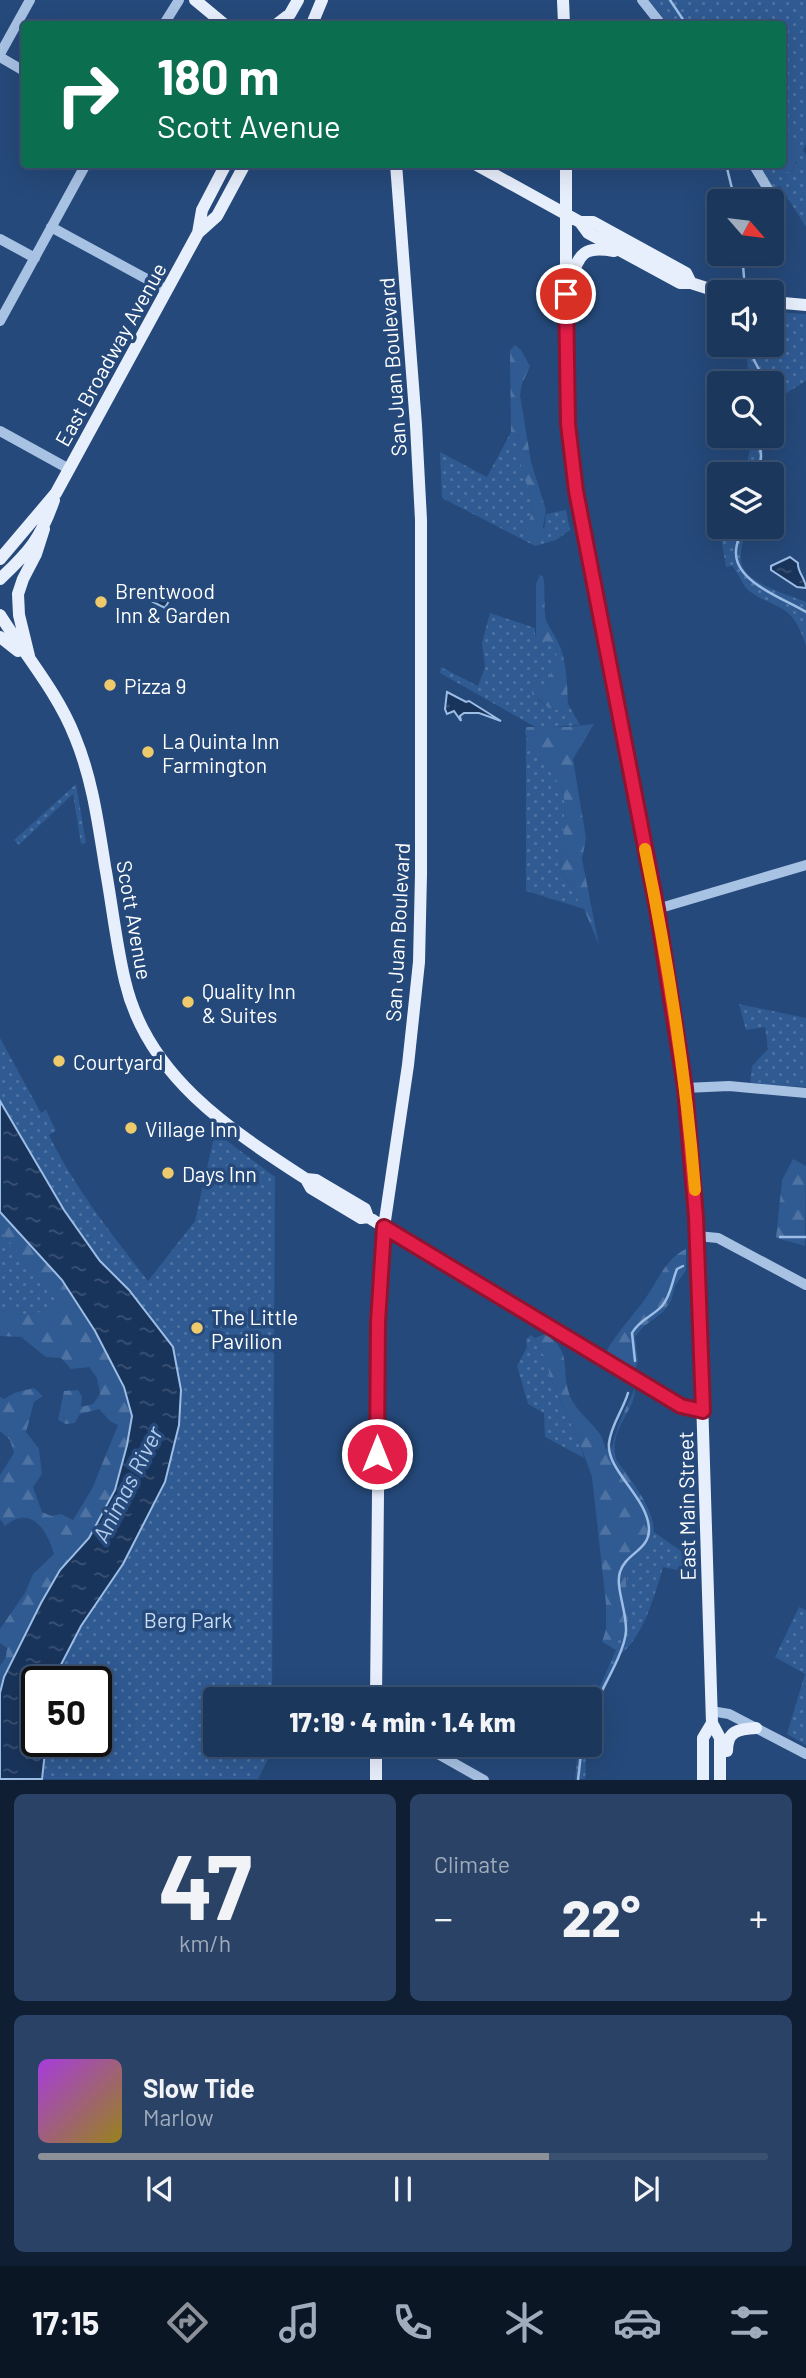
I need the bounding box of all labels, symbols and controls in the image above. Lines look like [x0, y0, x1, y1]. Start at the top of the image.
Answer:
text: 180 m [157, 46, 280, 105]
icon: right [42, 49, 133, 140]
text: Scott Avenue [157, 106, 341, 144]
north arrow [707, 189, 784, 266]
map controls [707, 189, 784, 539]
street label: East Broadway Avenue [49, 258, 171, 450]
pin [536, 264, 596, 324]
icon: arrive [547, 275, 585, 313]
street label: San Juan Boulevard [373, 277, 411, 457]
button: sound [707, 280, 784, 357]
button: search [707, 371, 784, 448]
button: layers [707, 462, 784, 539]
place label: Brentwood Inn & Garden [115, 578, 230, 627]
marker: Brentwood Inn & Garden [93, 594, 109, 610]
place label: Pizza 9 [124, 673, 186, 698]
marker: Pizza 9 [102, 677, 118, 693]
place label: La Quinta Inn Farmington [162, 728, 280, 777]
marker: La Quinta Inn Farmington [140, 744, 156, 760]
street label: San Juan Boulevard [380, 842, 414, 1022]
street label: Scott Avenue [112, 858, 158, 982]
place label: Quality Inn & Suites [202, 978, 296, 1027]
marker: Quality Inn & Suites [180, 994, 196, 1010]
place label: Courtyard [73, 1049, 163, 1074]
marker: Courtyard [51, 1053, 67, 1069]
place label: Village Inn [145, 1116, 238, 1141]
marker: Village Inn [123, 1120, 139, 1136]
place label: Days Inn [182, 1161, 257, 1186]
marker: Days Inn [160, 1165, 176, 1181]
place label: The Little Pavilion [211, 1304, 298, 1353]
marker: The Little Pavilion [189, 1320, 205, 1336]
position arrow [340, 1417, 414, 1491]
water label: Animas River [86, 1420, 169, 1547]
street label: East Main Street [672, 1431, 700, 1581]
park label: Berg Park [144, 1607, 232, 1632]
speed limit sign: 50 [21, 1666, 112, 1757]
text: 17:19 · 4 min · 1.4 km [289, 1706, 516, 1737]
text: 47 [158, 1829, 252, 1938]
text: Climate [434, 1850, 510, 1878]
text: 22° [562, 1885, 640, 1947]
text: − [434, 1894, 453, 1940]
text: + [749, 1894, 768, 1940]
text: km/h [179, 1929, 231, 1957]
text: Slow Tide [143, 2072, 255, 2103]
text: Marlow [143, 2103, 214, 2131]
icon: previous [141, 2170, 179, 2208]
icon: pause [384, 2170, 422, 2208]
icon: next [627, 2170, 665, 2208]
icon: directions [163, 2298, 212, 2347]
icon: music [275, 2298, 324, 2347]
icon: phone [388, 2298, 437, 2347]
icon: climate [500, 2298, 549, 2347]
icon: car [613, 2298, 662, 2347]
icon: filters [725, 2298, 774, 2347]
text: 17:15 [32, 2303, 99, 2341]

